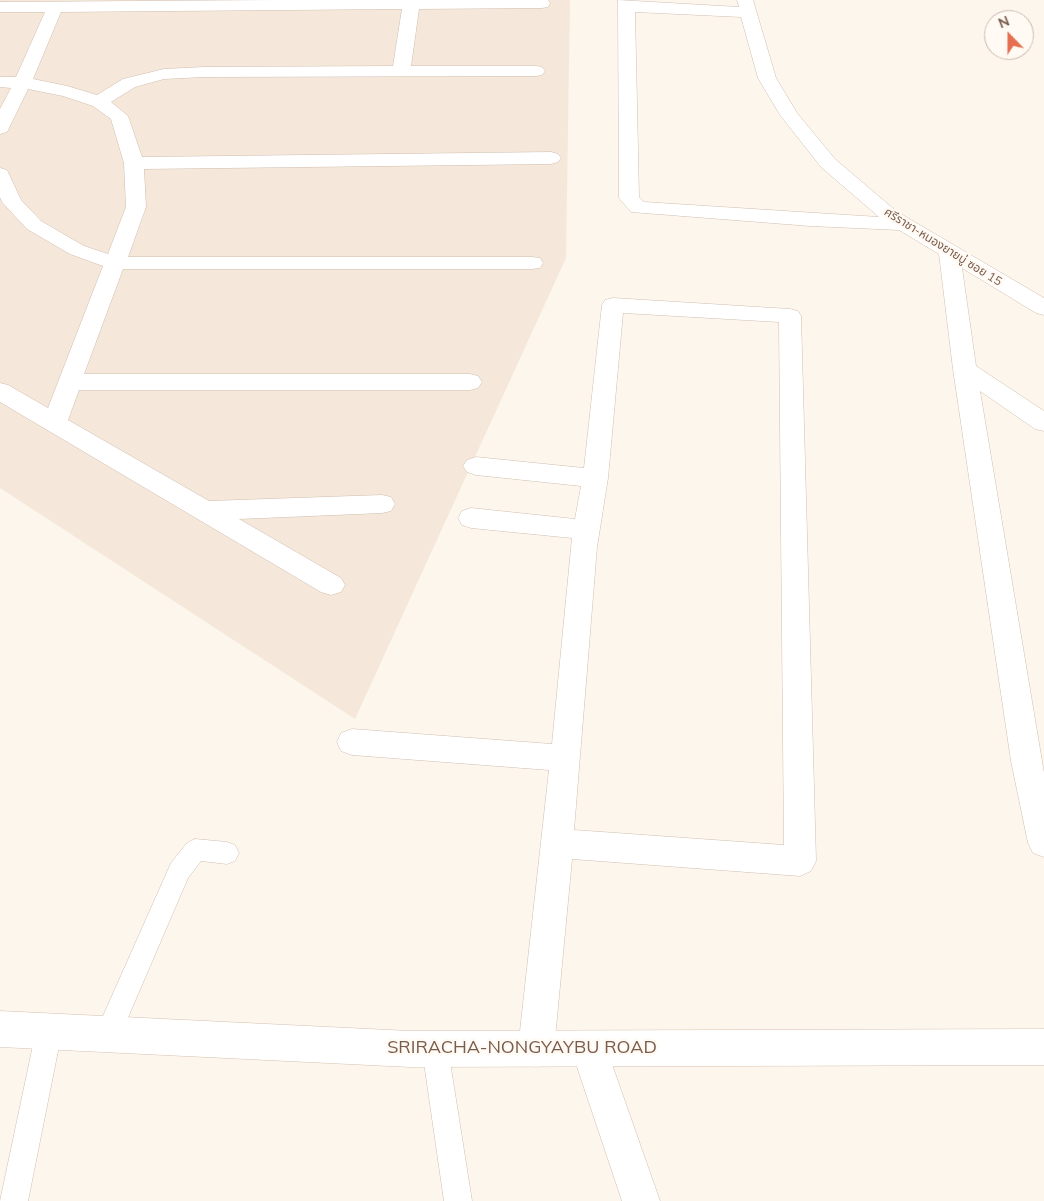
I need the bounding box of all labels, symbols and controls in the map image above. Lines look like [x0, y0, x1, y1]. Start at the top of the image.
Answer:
north arrow [984, 10, 1034, 60]
text: N [995, 12, 1012, 32]
street label: ศรีราชา-หนองยายบู่ ซอย 15 [881, 205, 1005, 289]
street label: SRIRACHA-NONGYAYBU ROAD [387, 1037, 657, 1059]

